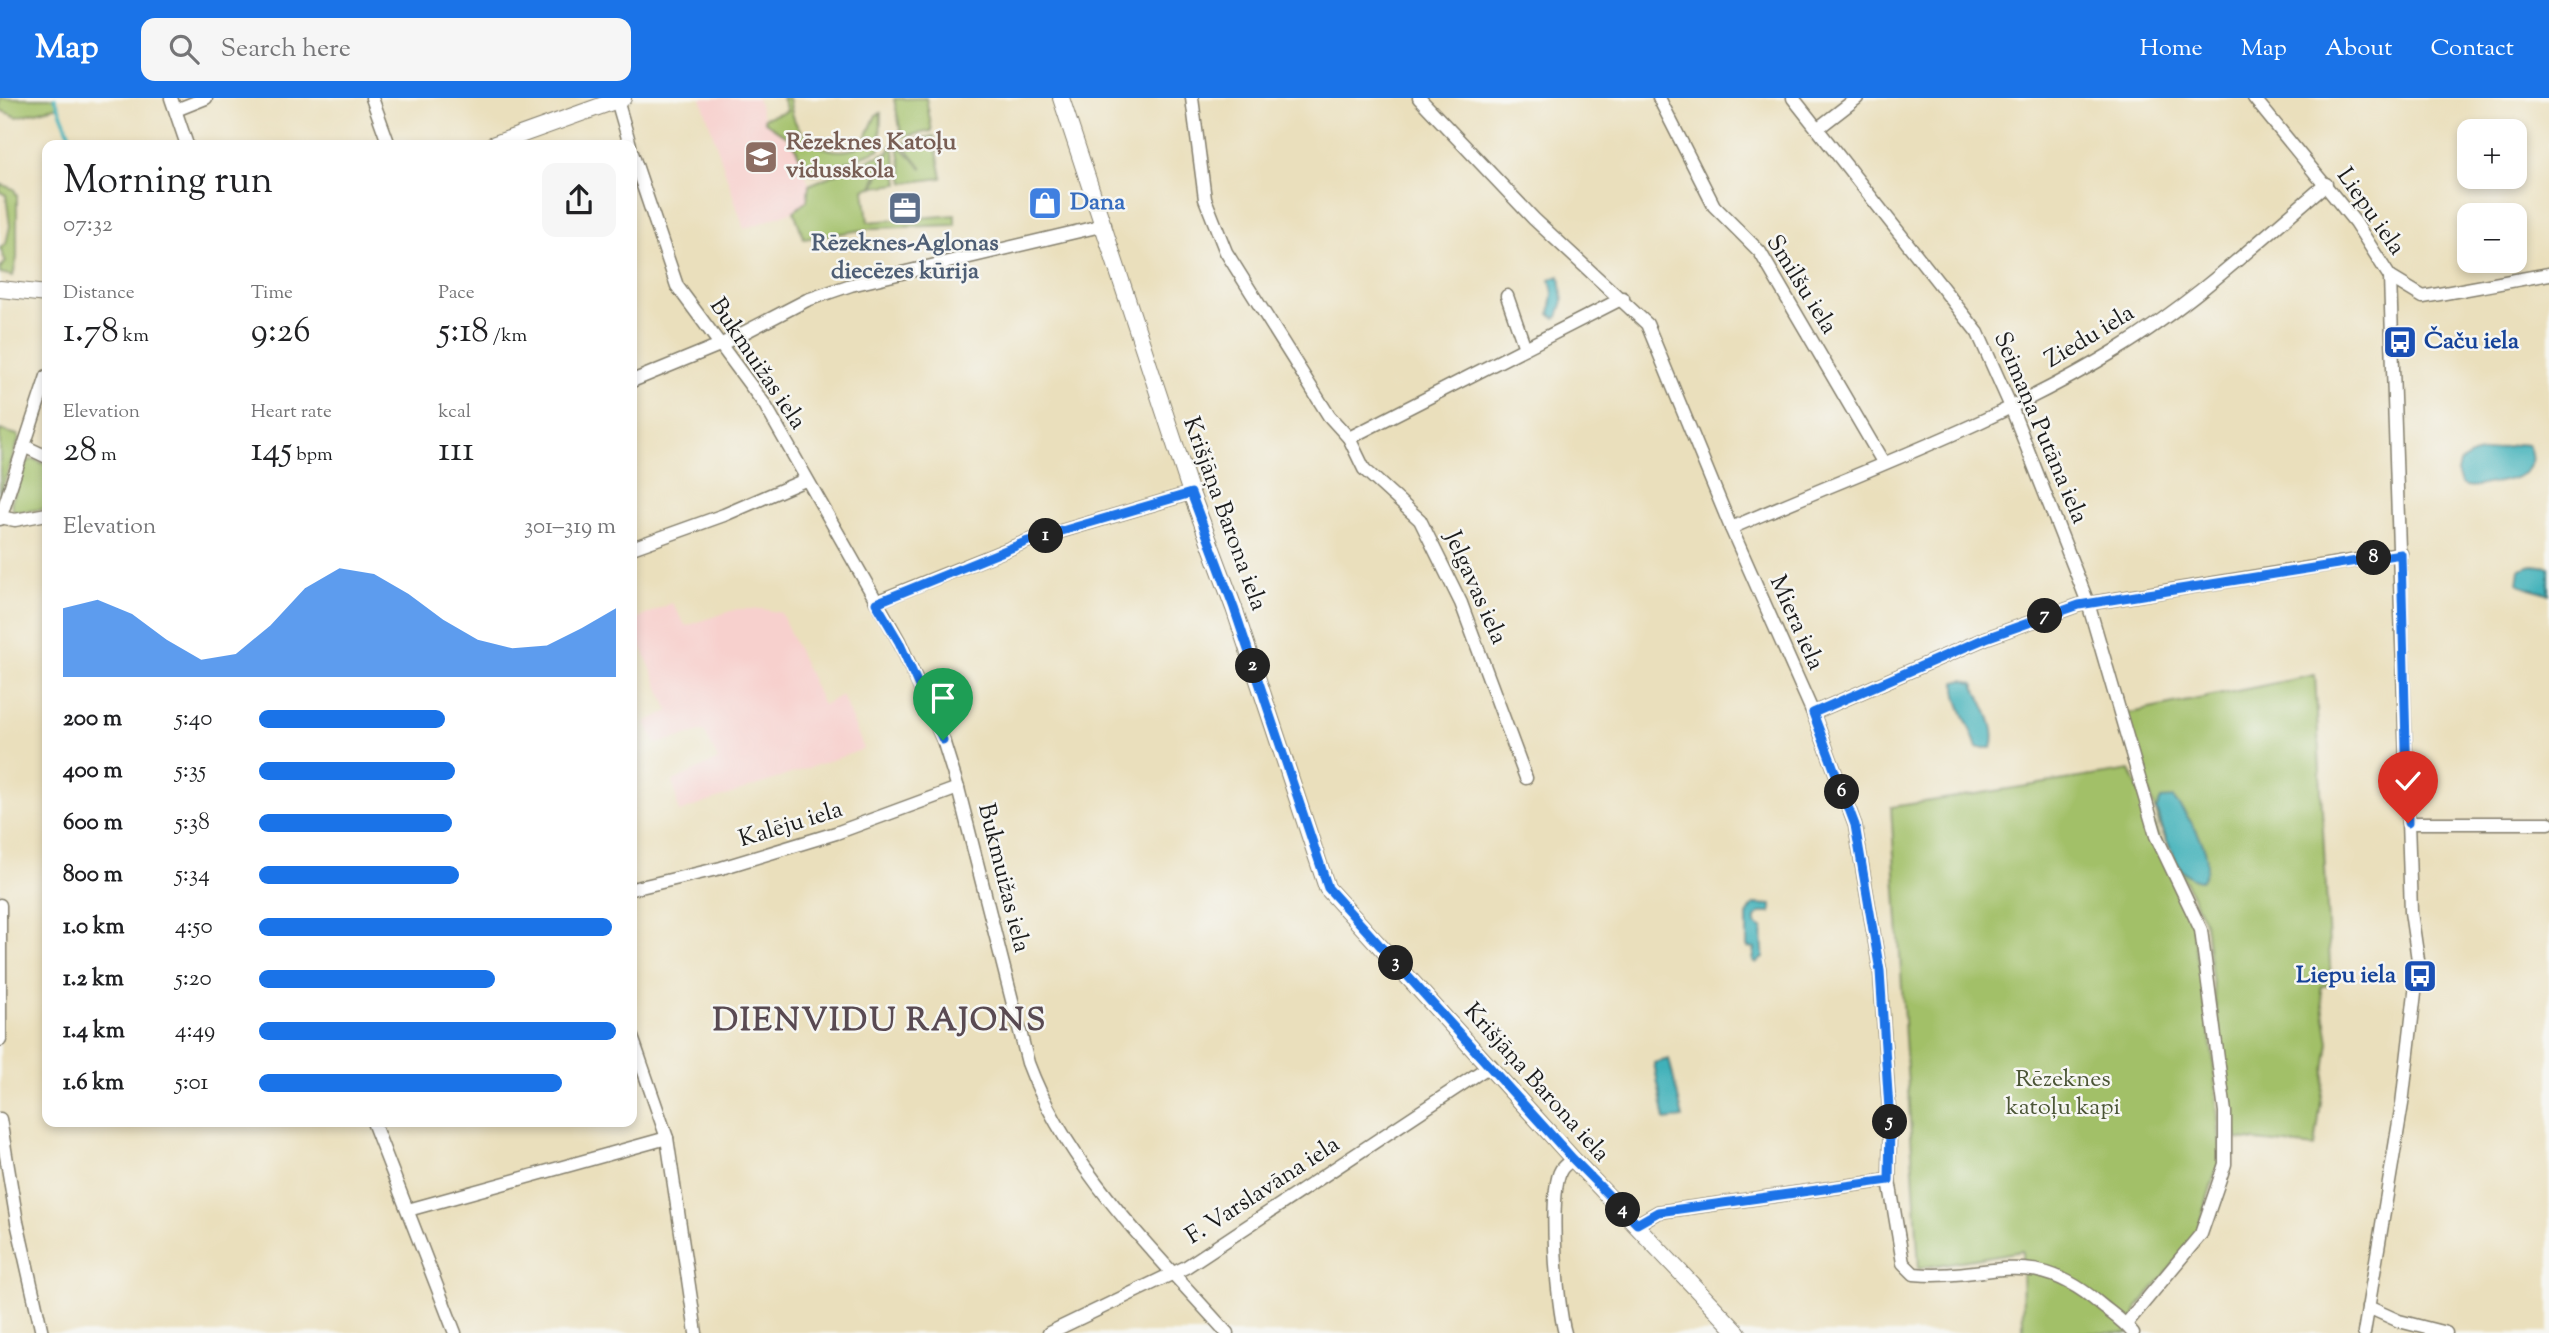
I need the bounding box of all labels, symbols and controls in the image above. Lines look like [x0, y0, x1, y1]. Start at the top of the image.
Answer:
search box [141, 18, 631, 81]
text: Map [35, 25, 99, 73]
icon: search [165, 30, 203, 68]
text: Search here [221, 31, 351, 68]
text: Home [2140, 32, 2203, 66]
text: Map [2241, 32, 2287, 66]
text: About [2325, 32, 2392, 66]
text: Contact [2430, 32, 2514, 66]
map controls [2457, 119, 2527, 273]
button: + [2457, 119, 2527, 189]
place label: Rēzeknes Katoļu vidusskola [786, 126, 956, 188]
school or university icon: Rēzeknes Katoļu vidusskola [742, 138, 780, 176]
text: Morning run [63, 156, 273, 210]
street label: Liepu iela [2327, 161, 2413, 263]
button: share [542, 163, 616, 237]
shop icon: Dana [1026, 184, 1064, 222]
place label: Dana [1070, 186, 1126, 220]
office icon: Rēzeknes-Aglonas diecēzes kūrija [886, 189, 924, 227]
button: − [2457, 203, 2527, 273]
text: 07:32 [63, 209, 113, 242]
place label: Rēzeknes-Aglonas diecēzes kūrija [811, 227, 999, 289]
street label: Smilšu iela [1757, 229, 1845, 341]
text: Distance [63, 280, 135, 307]
text: Time [251, 280, 293, 307]
text: Pace [438, 280, 475, 307]
street label: Bukmuižas iela [700, 291, 814, 437]
street label: Ziedu iela [2039, 297, 2141, 377]
text: 1.78 [63, 307, 119, 358]
text: 9:26 [251, 307, 311, 358]
text: 5:18 [438, 307, 489, 358]
text: km [119, 323, 149, 350]
text: /km [489, 323, 527, 350]
bus stop icon: Čaču iela [2381, 323, 2419, 361]
place label: Čaču iela [2424, 325, 2520, 359]
street label: Seimaņa Putāna iela [1984, 327, 2096, 529]
text: Elevation [63, 399, 140, 426]
text: Heart rate [251, 399, 332, 426]
text: kcal [438, 399, 471, 426]
street label: Krišjāņa Barona iela [1173, 412, 1275, 616]
text: 28 [63, 426, 97, 477]
text: 145 [251, 426, 292, 477]
text: 111 [438, 426, 474, 477]
text: m [97, 442, 117, 469]
text: bpm [292, 442, 333, 469]
text: Elevation [63, 511, 156, 544]
text: 301–319 m [524, 511, 616, 544]
pin: 1 [1028, 518, 1064, 554]
text: 1 [1042, 522, 1049, 549]
street label: Jelgavas iela [1434, 524, 1515, 650]
pin: 8 [2356, 540, 2392, 575]
text: 8 [2369, 544, 2378, 571]
street label: Miera iela [1760, 570, 1832, 676]
pin: 7 [2028, 598, 2062, 634]
text: 7 [2040, 602, 2049, 629]
pin: 2 [1236, 648, 1270, 684]
text: 2 [1248, 652, 1257, 679]
pin [913, 668, 973, 740]
icon: arrive [924, 679, 962, 717]
text: 200 m [63, 703, 122, 736]
text: 5:40 [175, 703, 212, 736]
pin [2378, 751, 2438, 823]
text: 400 m [63, 755, 123, 788]
text: 5:35 [175, 755, 206, 788]
icon: check [2389, 762, 2427, 800]
pin: 6 [1825, 774, 1860, 810]
text: 6 [1837, 778, 1846, 805]
street label: Kalēju iela [735, 793, 847, 857]
street label: Bukmuižas iela [968, 800, 1038, 956]
text: 600 m [63, 807, 123, 840]
text: 5:38 [175, 807, 210, 840]
text: 800 m [63, 859, 123, 892]
text: 5:34 [175, 859, 210, 892]
text: 1.0 km [63, 911, 125, 944]
text: 4:50 [175, 911, 213, 944]
pin: 3 [1378, 946, 1414, 980]
text: 3 [1392, 949, 1399, 976]
bus stop icon: Liepu iela [2401, 957, 2439, 995]
place label: Liepu iela [2296, 959, 2397, 993]
text: 1.2 km [63, 963, 124, 996]
text: 5:20 [175, 963, 212, 996]
street label: Krišjāņa Barona iela [1455, 996, 1617, 1170]
district label: DIENVIDU RAJONS [713, 999, 1047, 1045]
text: 1.4 km [63, 1015, 125, 1048]
text: 4:49 [175, 1015, 215, 1048]
park label: Rēzeknes katoļu kapi [2006, 1063, 2120, 1125]
text: 1.6 km [63, 1067, 124, 1100]
text: 5:01 [175, 1067, 208, 1100]
pin: 5 [1872, 1104, 1908, 1140]
text: 5 [1886, 1108, 1893, 1135]
street label: F. Varslavāna iela [1179, 1128, 1347, 1254]
pin: 4 [1606, 1192, 1640, 1228]
text: 4 [1618, 1196, 1627, 1223]

